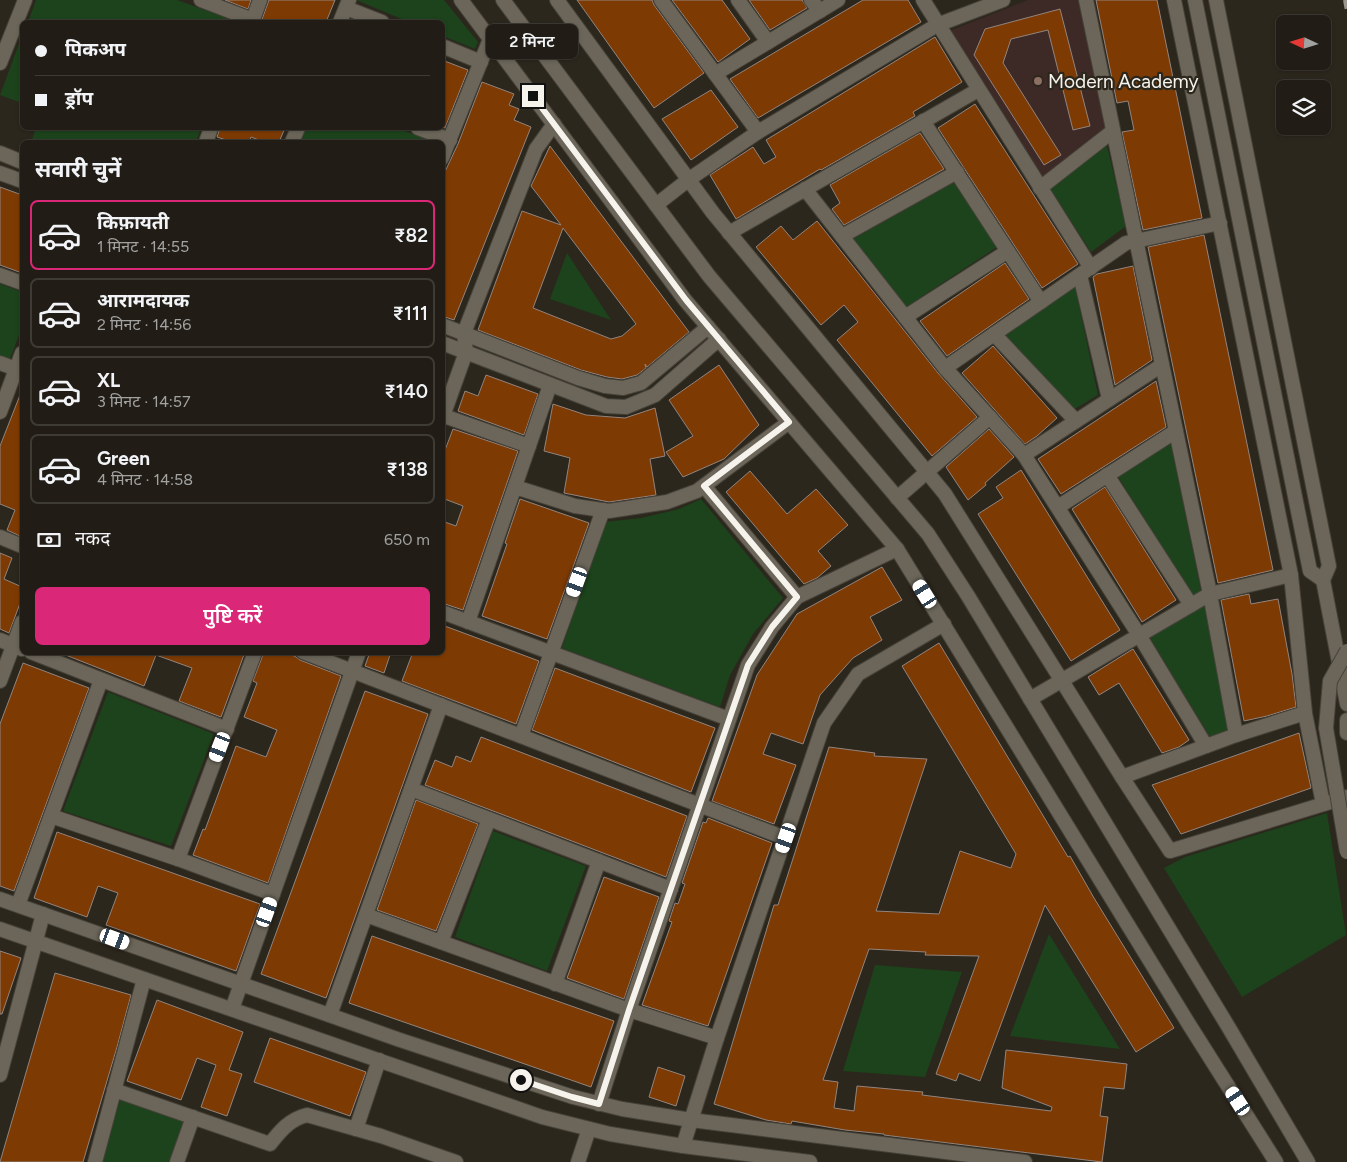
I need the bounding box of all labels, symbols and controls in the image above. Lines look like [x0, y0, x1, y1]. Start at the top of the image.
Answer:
north arrow [1276, 15, 1331, 70]
map controls [1276, 15, 1331, 135]
callout: 2 मिनट [487, 23, 579, 58]
text: 2 मिनट [509, 32, 555, 51]
text: पिकअप [65, 38, 126, 61]
place label: Modern Academy [1048, 70, 1199, 93]
marker: Modern Academy [1032, 75, 1044, 87]
button: layers [1276, 80, 1331, 135]
route end [522, 85, 544, 107]
text: ड्रॉप [65, 87, 93, 110]
text: सवारी चुनें [35, 156, 121, 183]
text: किफ़ायती [97, 211, 169, 234]
icon: car [37, 213, 82, 258]
text: ₹82 [394, 224, 428, 247]
text: 1 मिनट · 14:55 [97, 237, 189, 256]
text: आरामदायक [97, 289, 189, 312]
icon: car [37, 291, 82, 336]
text: ₹111 [393, 302, 428, 325]
text: 2 मिनट · 14:56 [97, 315, 191, 334]
icon: car [37, 369, 82, 414]
text: XL [97, 369, 120, 392]
text: ₹140 [384, 380, 428, 403]
text: 3 मिनट · 14:57 [97, 392, 191, 411]
icon: car [37, 447, 82, 492]
text: Green [97, 447, 150, 470]
text: ₹138 [386, 458, 428, 481]
text: 4 मिनट · 14:58 [97, 470, 193, 489]
icon: cash [35, 526, 63, 554]
text: नकद [75, 527, 110, 550]
text: 650 m [384, 530, 430, 549]
car [564, 565, 589, 599]
car [910, 577, 939, 611]
button: पुष्टि करें [35, 587, 430, 645]
car [207, 730, 232, 764]
car [774, 821, 797, 855]
car [254, 895, 279, 929]
car [98, 927, 131, 951]
route start [510, 1069, 532, 1091]
car [1223, 1084, 1252, 1118]

